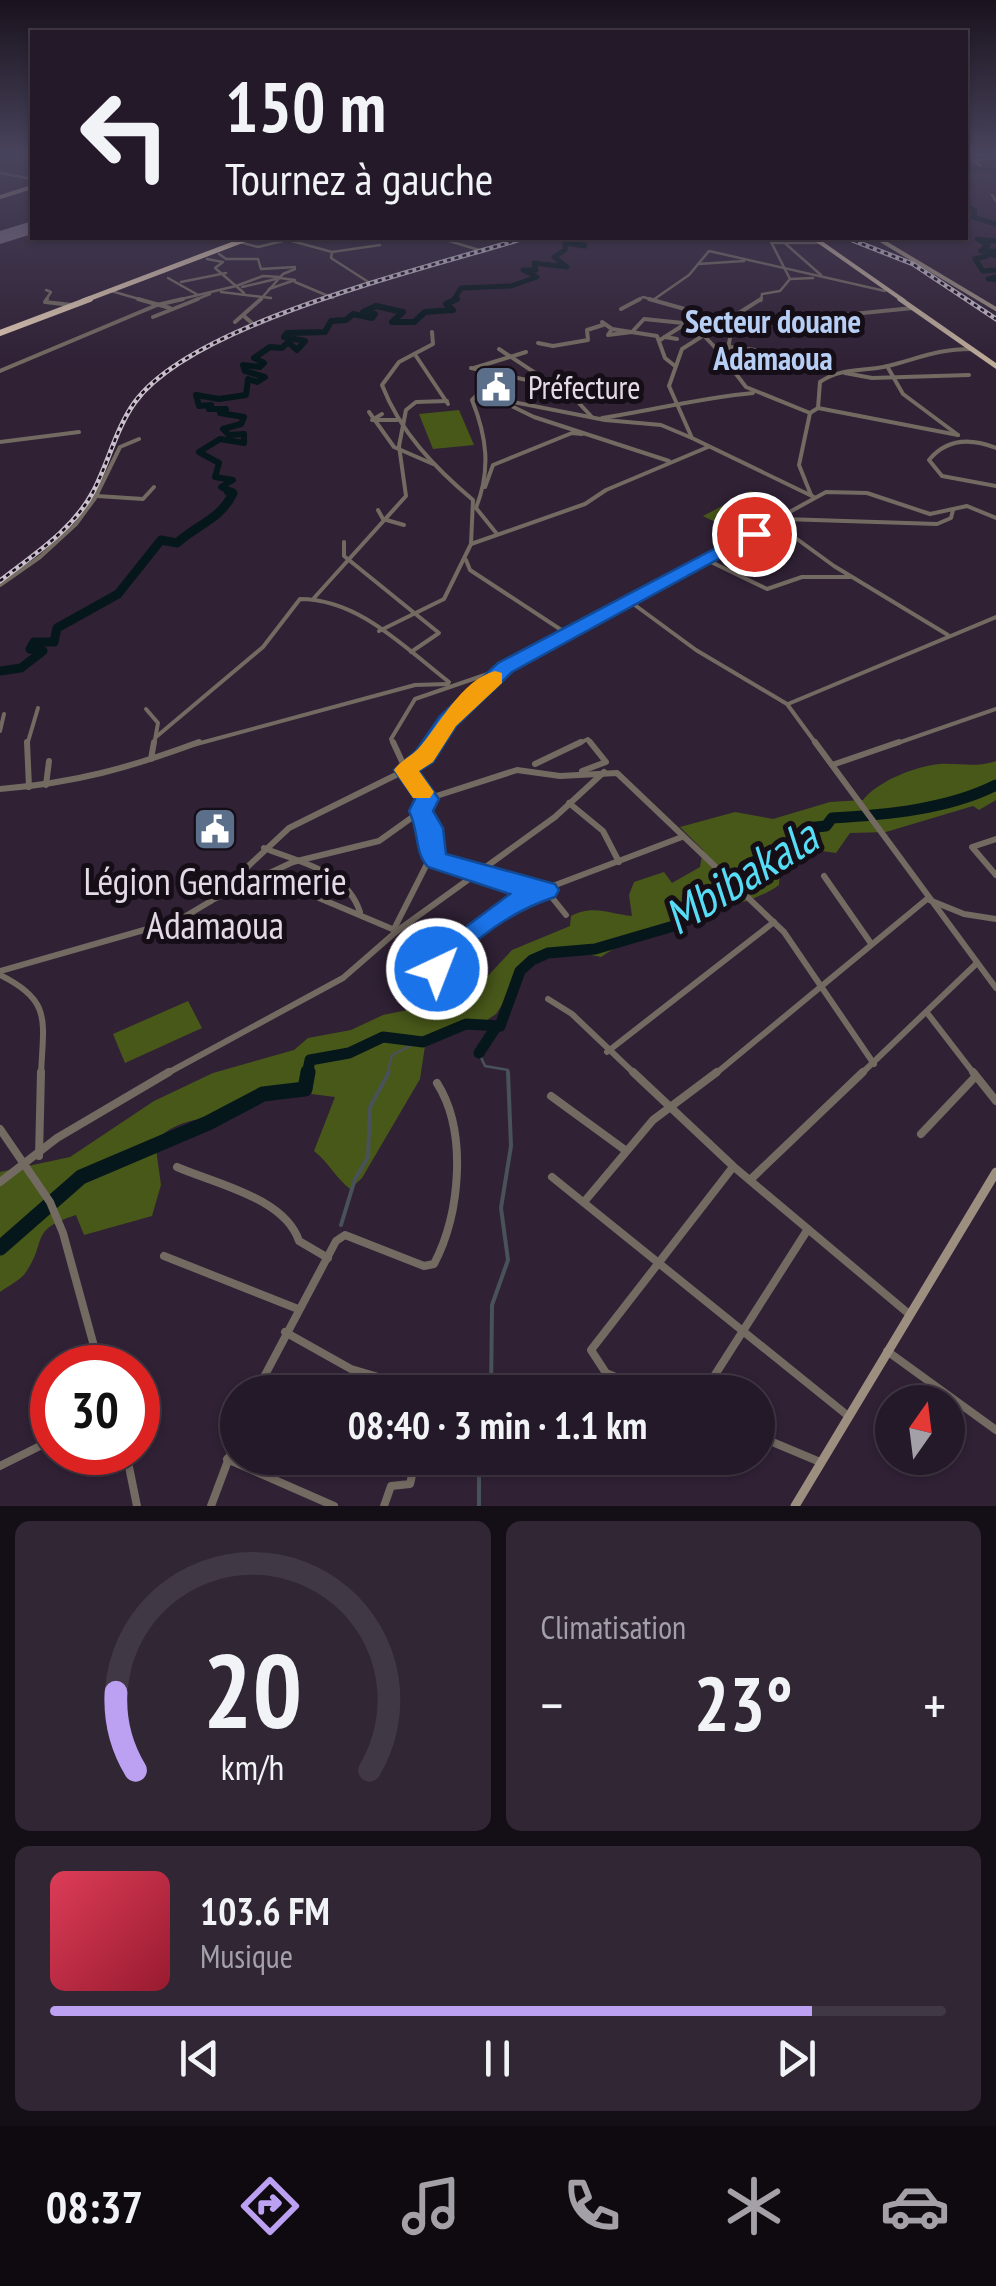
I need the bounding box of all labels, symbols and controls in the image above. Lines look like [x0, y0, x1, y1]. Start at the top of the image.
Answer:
text: 150 m [225, 61, 386, 151]
icon: left [60, 70, 190, 200]
text: Tournez à gauche [225, 149, 493, 207]
district label: Secteur douane Adamaoua [685, 300, 861, 379]
public building icon: Préfecture [473, 364, 519, 410]
place label: Préfecture [528, 366, 641, 408]
pin [712, 492, 797, 577]
icon: arrive [727, 507, 782, 562]
water label: Mbibakala [651, 803, 831, 947]
public building icon: Légion Gendarmerie Adamaoua [192, 806, 238, 852]
place label: Légion Gendarmerie Adamaoua [83, 856, 347, 949]
position arrow [385, 917, 489, 1021]
speed limit sign: 30 [30, 1345, 160, 1475]
north arrow [875, 1385, 965, 1475]
map controls [875, 1385, 965, 1475]
text: 08:40 · 3 min · 1.1 km [348, 1400, 647, 1449]
text: Climatisation [541, 1606, 686, 1648]
text: 20 [203, 1622, 302, 1757]
text: 23° [694, 1655, 793, 1752]
text: − [541, 1669, 563, 1740]
text: + [923, 1669, 946, 1740]
text: km/h [221, 1744, 284, 1790]
text: 103.6 FM [200, 1886, 330, 1935]
text: Musique [200, 1935, 293, 1977]
icon: previous [172, 2031, 227, 2086]
icon: pause [470, 2031, 525, 2086]
icon: next [769, 2031, 824, 2086]
icon: directions [235, 2171, 305, 2241]
icon: music [396, 2171, 466, 2241]
icon: phone [557, 2171, 627, 2241]
icon: climate [719, 2171, 789, 2241]
icon: car [880, 2171, 950, 2241]
text: 08:37 [46, 2177, 143, 2235]

